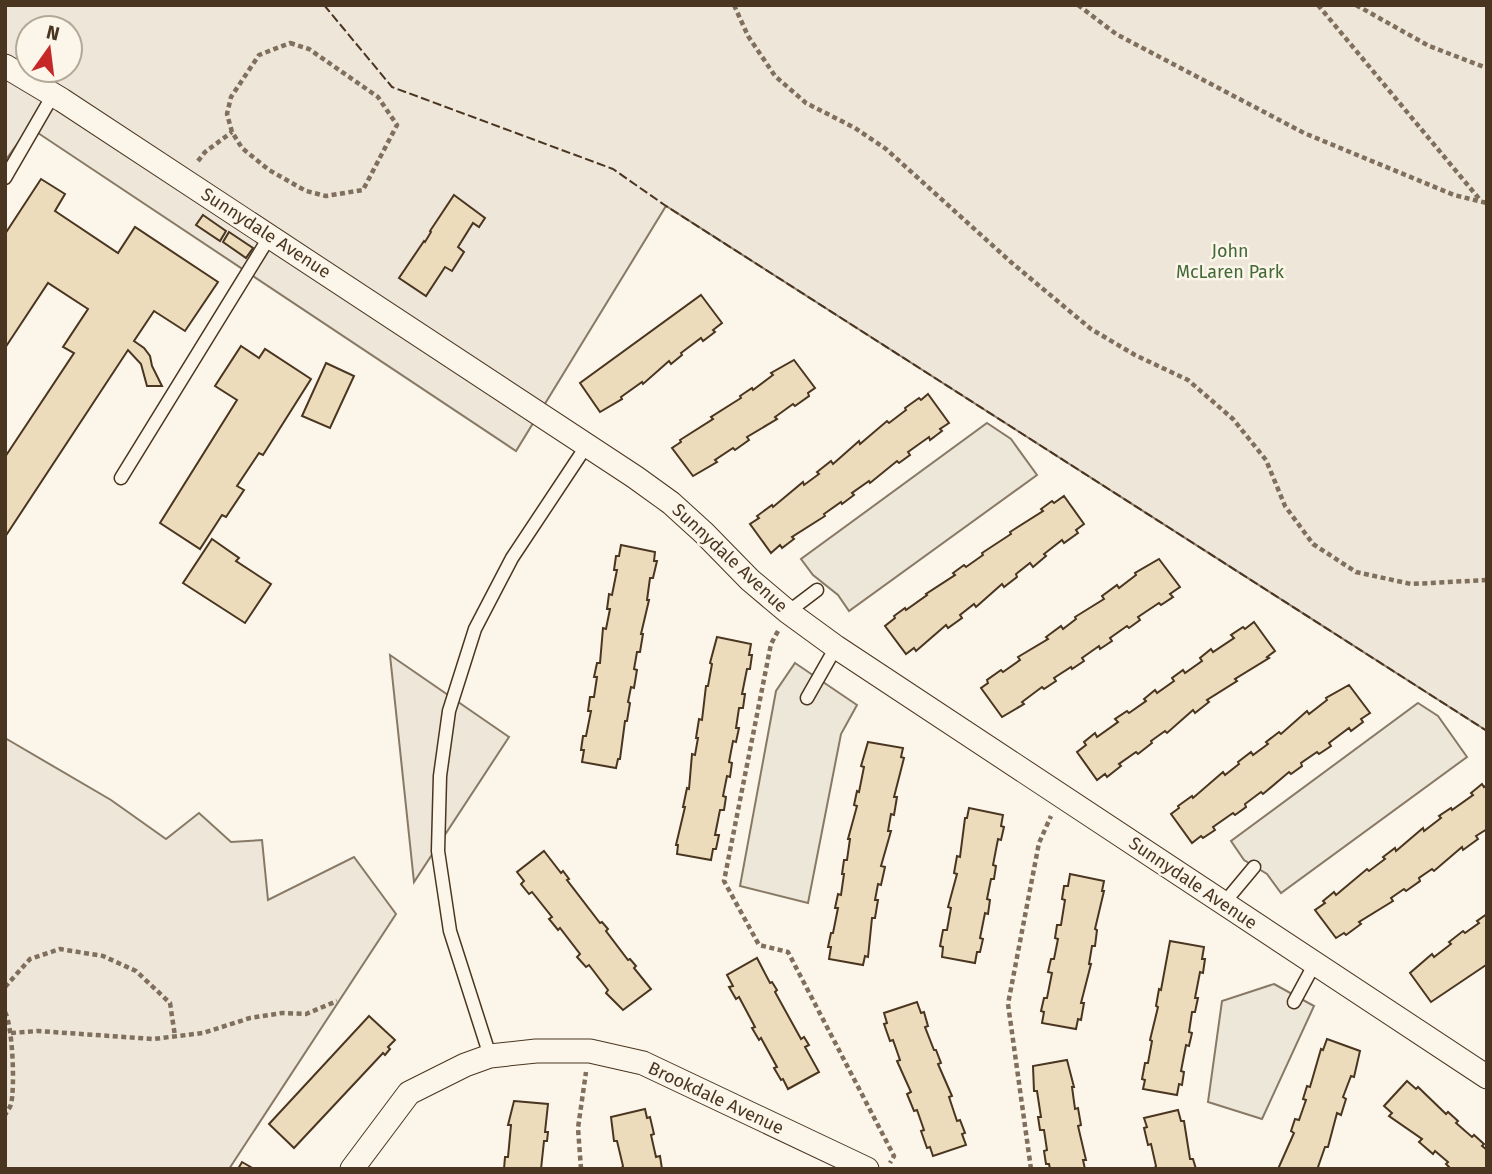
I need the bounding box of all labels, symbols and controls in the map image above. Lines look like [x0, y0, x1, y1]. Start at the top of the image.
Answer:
north arrow [14, 14, 84, 84]
text: N [44, 20, 62, 46]
street label: Sunnydale Avenue [197, 183, 335, 283]
park label: John McLaren Park [1176, 240, 1285, 283]
street label: Sunnydale Avenue [668, 499, 792, 617]
street label: Sunnydale Avenue [1125, 832, 1261, 934]
street label: Brookdale Avenue [645, 1057, 787, 1139]

